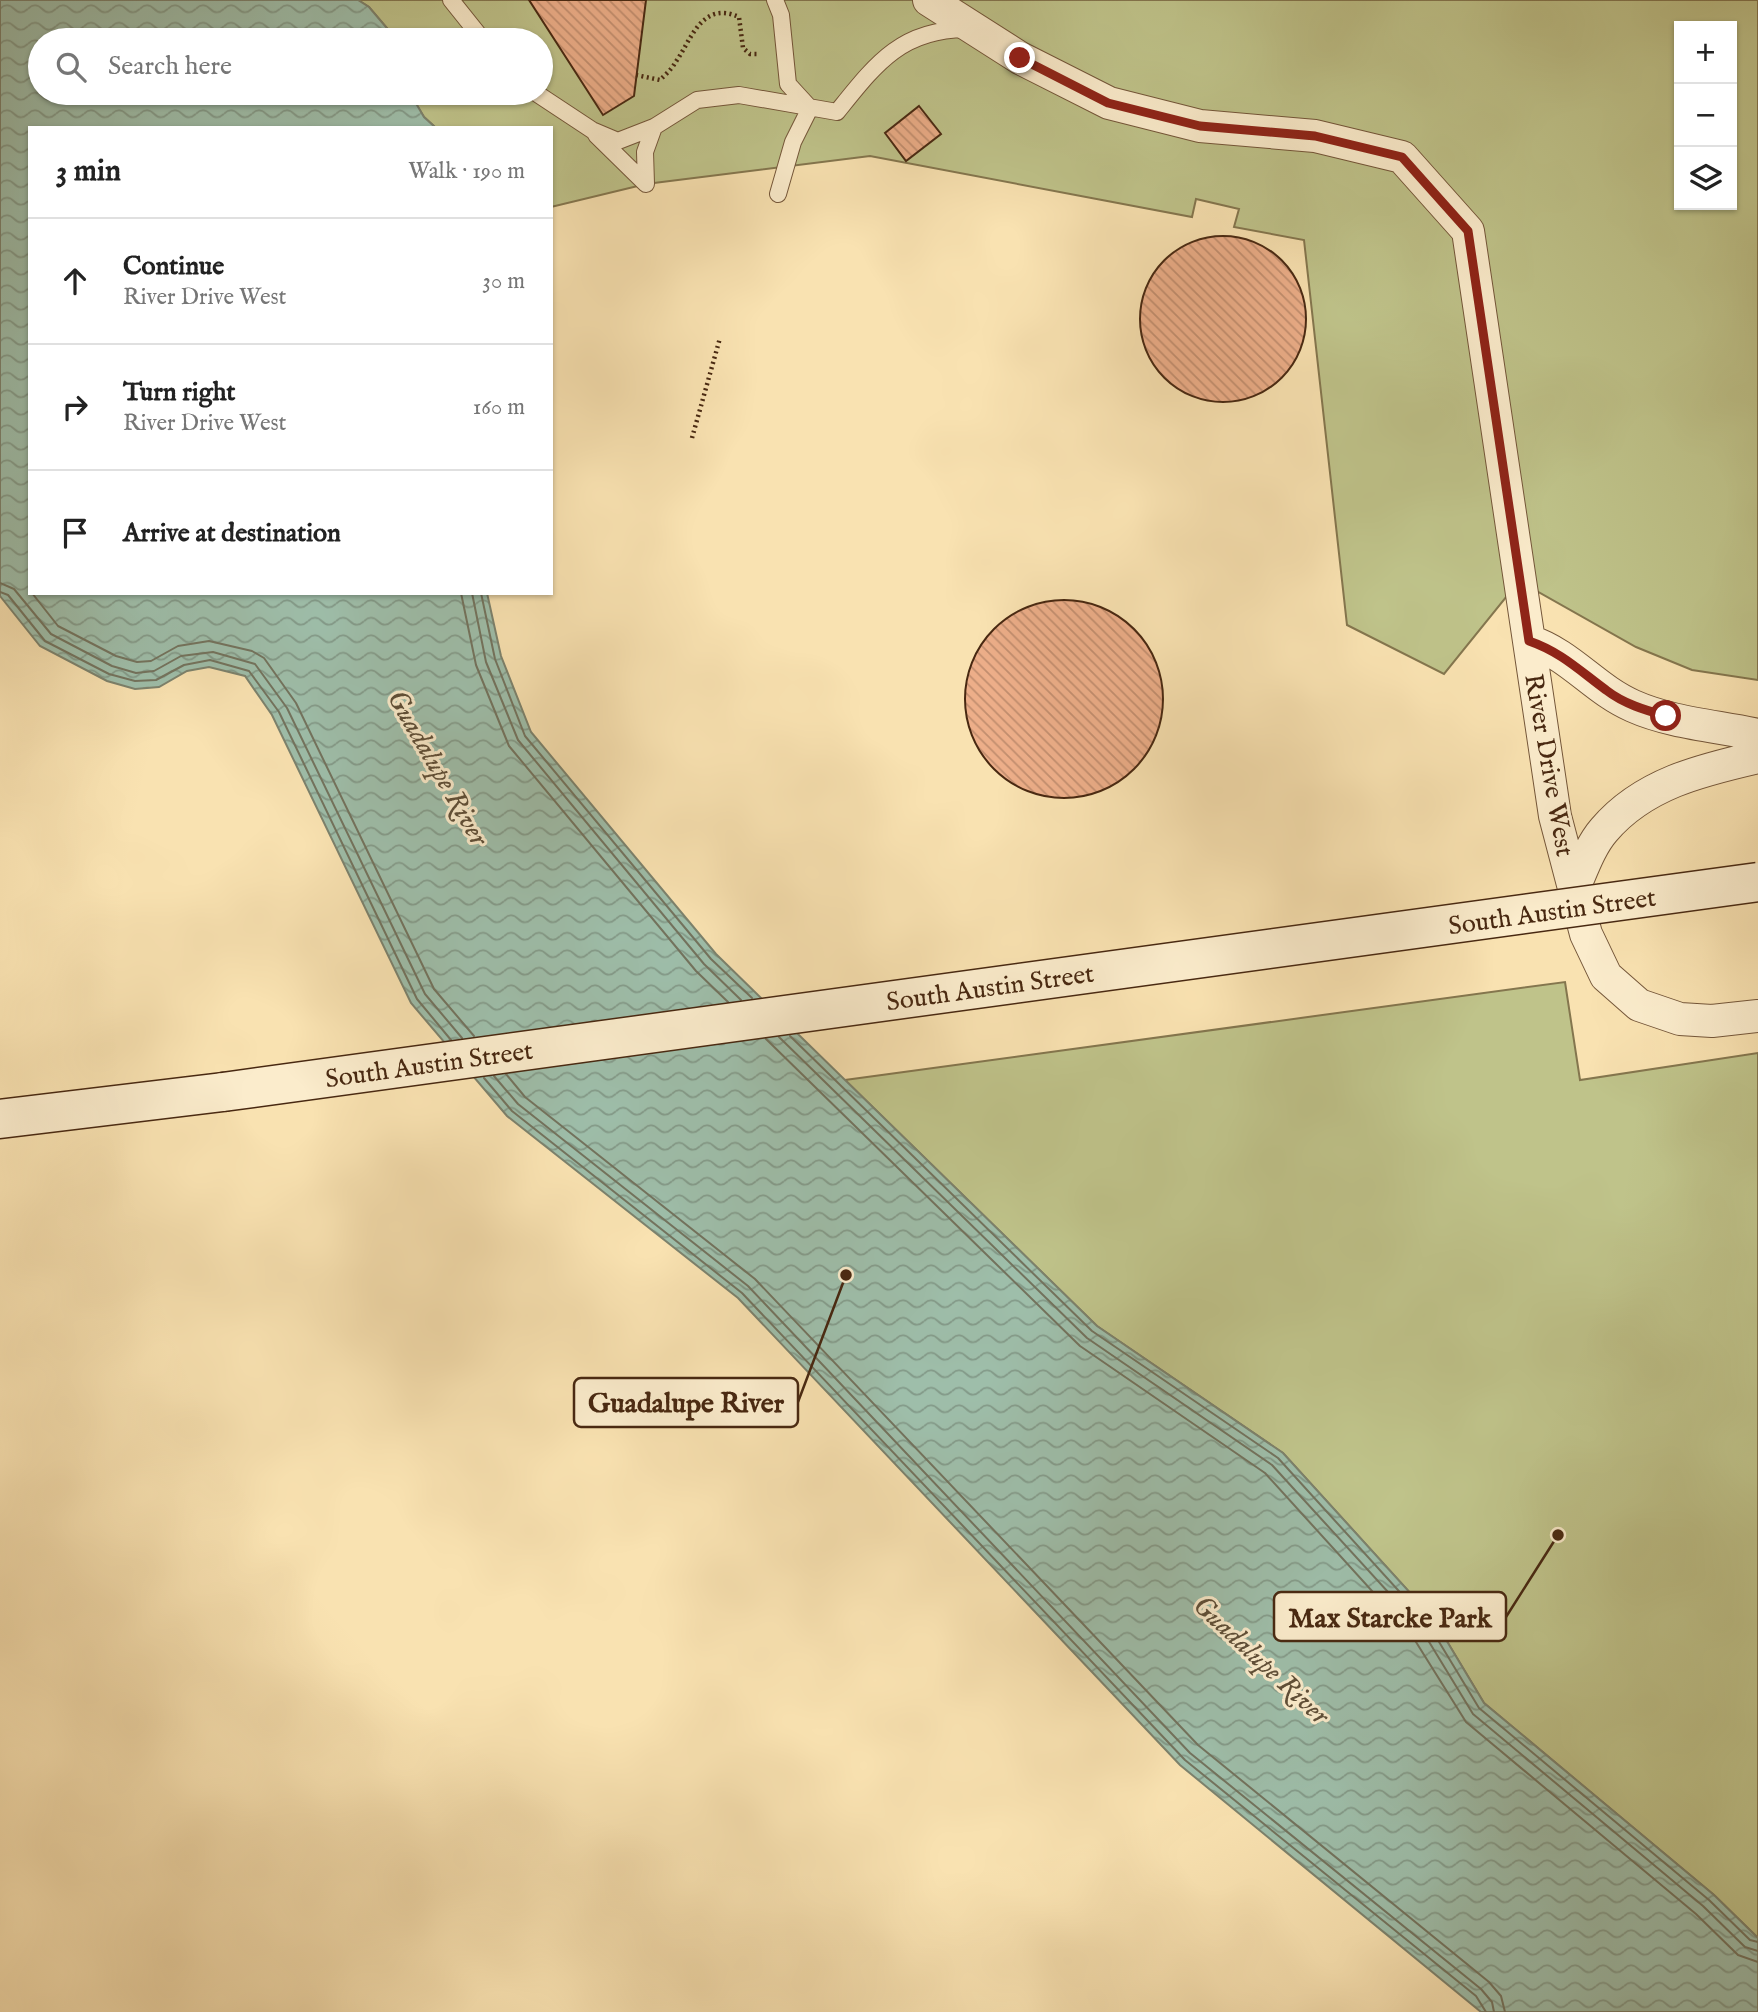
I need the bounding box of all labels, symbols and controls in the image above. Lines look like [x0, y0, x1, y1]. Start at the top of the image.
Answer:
map controls [1674, 21, 1737, 210]
button: + [1674, 21, 1737, 84]
search box [28, 28, 553, 105]
route end [1004, 42, 1035, 73]
icon: search [52, 48, 90, 86]
text: Search here [108, 50, 232, 83]
button: − [1674, 84, 1737, 147]
button: layers [1674, 147, 1737, 210]
text: 3 min [56, 153, 121, 191]
text: Walk · 190 m [408, 157, 525, 186]
text: Continue [123, 250, 224, 283]
icon: ahead [56, 262, 94, 300]
text: 30 m [482, 267, 525, 296]
text: River Drive West [123, 283, 286, 312]
text: Turn right [123, 376, 236, 409]
icon: right [56, 388, 94, 426]
text: 160 m [473, 393, 525, 422]
text: River Drive West [123, 409, 286, 438]
icon: arrive [56, 514, 94, 552]
text: Arrive at destination [123, 517, 341, 550]
street label: River Drive West [1516, 671, 1581, 859]
water label: Guadalupe River [378, 684, 496, 854]
route start [1650, 700, 1681, 731]
street label: South Austin Street [1446, 882, 1658, 943]
street label: South Austin Street [884, 958, 1096, 1019]
street label: South Austin Street [323, 1035, 535, 1096]
callout: Guadalupe River [574, 1378, 798, 1427]
text: Guadalupe River [588, 1387, 785, 1422]
water label: Guadalupe River [1185, 1589, 1337, 1734]
callout: Max Starcke Park [1274, 1592, 1506, 1641]
text: Max Starcke Park [1288, 1602, 1493, 1637]

